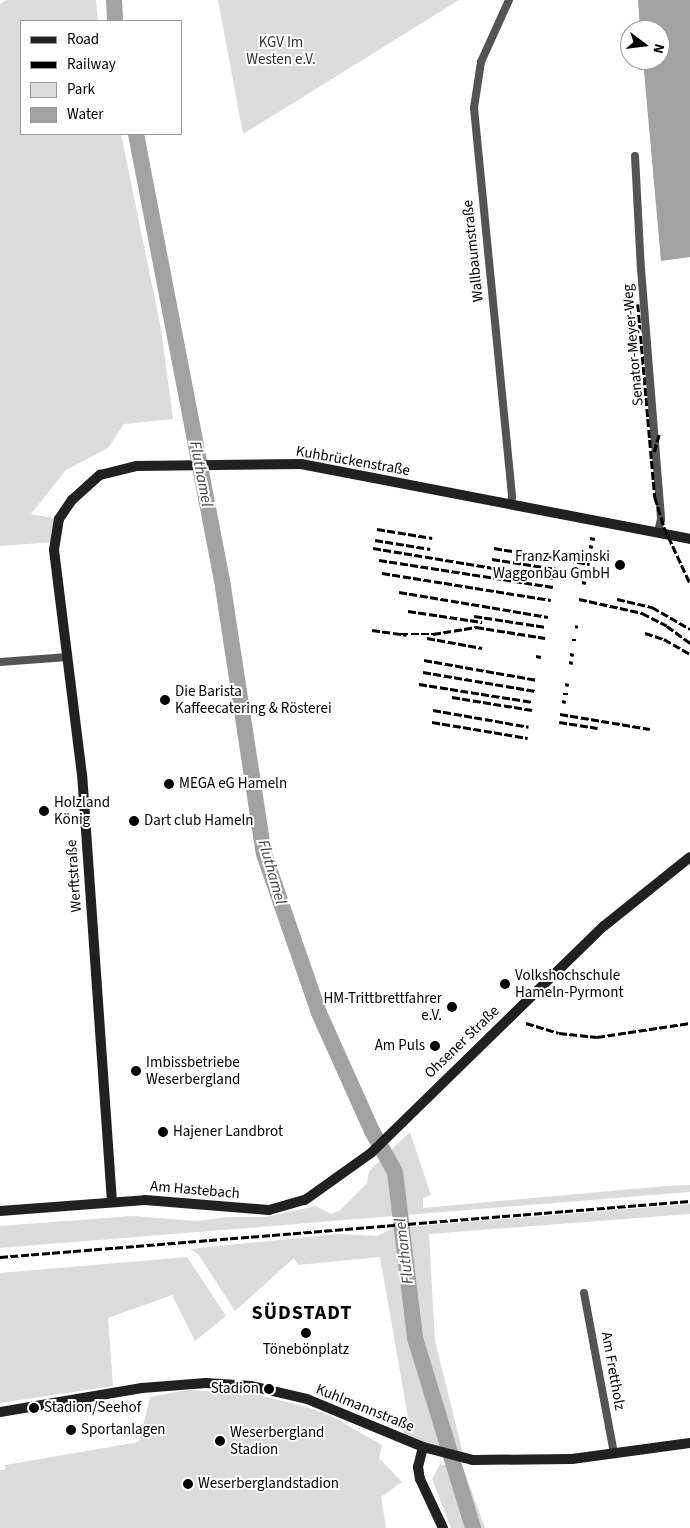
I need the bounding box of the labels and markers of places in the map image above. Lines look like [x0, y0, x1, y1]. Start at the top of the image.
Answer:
place label: Franz Kaminski Waggonbau GmbH [493, 547, 610, 582]
marker: Franz Kaminski Waggonbau GmbH [614, 559, 626, 571]
place label: Die Barista Kaffeecatering & Rösterei [175, 682, 332, 717]
marker: Die Barista Kaffeecatering & Rösterei [159, 694, 171, 706]
place label: MEGA eG Hameln [179, 775, 287, 793]
marker: MEGA eG Hameln [163, 778, 175, 790]
place label: Holzland König [54, 793, 110, 828]
marker: Holzland König [38, 805, 50, 817]
place label: Dart club Hameln [144, 812, 253, 830]
marker: Dart club Hameln [128, 815, 140, 827]
place label: Volkshochschule Hameln-Pyrmont [515, 966, 623, 1001]
marker: Volkshochschule Hameln-Pyrmont [499, 978, 511, 990]
place label: HM-Trittbrettfahrer e.V. [323, 989, 442, 1024]
marker: HM-Trittbrettfahrer e.V. [446, 1001, 458, 1013]
place label: Am Puls [375, 1037, 425, 1055]
marker: Am Puls [429, 1040, 441, 1052]
place label: Imbissbetriebe Weserbergland [146, 1053, 240, 1088]
marker: Imbissbetriebe Weserbergland [130, 1065, 142, 1077]
place label: Hajener Landbrot [173, 1123, 283, 1141]
marker: Hajener Landbrot [157, 1126, 169, 1138]
marker: Tönebönplatz [300, 1327, 312, 1339]
place label: Tönebönplatz [263, 1341, 349, 1359]
place label: Stadion [211, 1380, 259, 1398]
marker: Stadion [263, 1383, 275, 1395]
place label: Stadion/Seehof [44, 1399, 141, 1417]
marker: Stadion/Seehof [28, 1402, 40, 1414]
place label: Sportanlagen [81, 1421, 166, 1439]
place label: Weserbergland Stadion [230, 1423, 324, 1458]
marker: Sportanlagen [65, 1424, 77, 1436]
marker: Weserbergland Stadion [214, 1435, 226, 1447]
place label: Weserberglandstadion [198, 1475, 339, 1493]
marker: Weserberglandstadion [182, 1478, 194, 1490]

